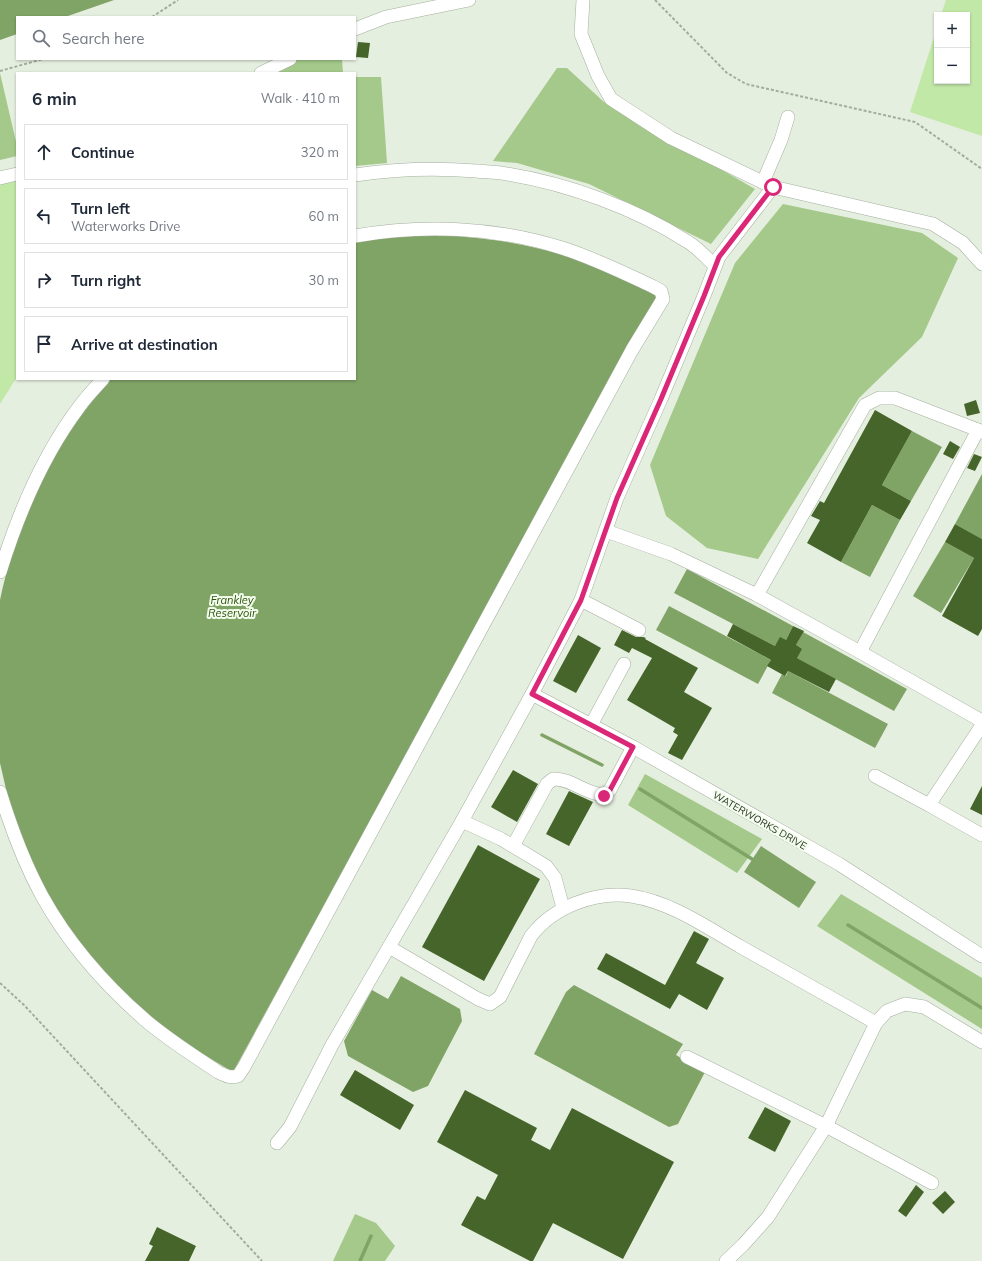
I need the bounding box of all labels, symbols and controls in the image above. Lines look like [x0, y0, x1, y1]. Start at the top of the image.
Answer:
map controls [934, 12, 970, 84]
button: + [934, 12, 970, 48]
search box [16, 16, 356, 60]
icon: search [30, 27, 52, 49]
text: Search here [62, 29, 144, 48]
button: − [934, 48, 970, 84]
text: 6 min [32, 88, 77, 109]
text: Walk · 410 m [261, 90, 340, 106]
icon: ahead [33, 141, 55, 163]
text: Continue [71, 143, 134, 162]
text: 320 m [301, 144, 339, 160]
route start [764, 178, 782, 196]
text: Turn left [71, 199, 130, 218]
icon: left [33, 205, 55, 227]
text: 60 m [309, 208, 339, 224]
text: Waterworks Drive [71, 218, 180, 234]
icon: right [33, 269, 55, 291]
text: Turn right [71, 271, 141, 290]
text: 30 m [309, 272, 339, 288]
icon: arrive [33, 333, 55, 355]
text: Arrive at destination [71, 335, 218, 354]
water label: Frankley Reservoir [208, 593, 257, 620]
route end [595, 787, 613, 805]
street label: WATERWORKS DRIVE [710, 788, 809, 853]

